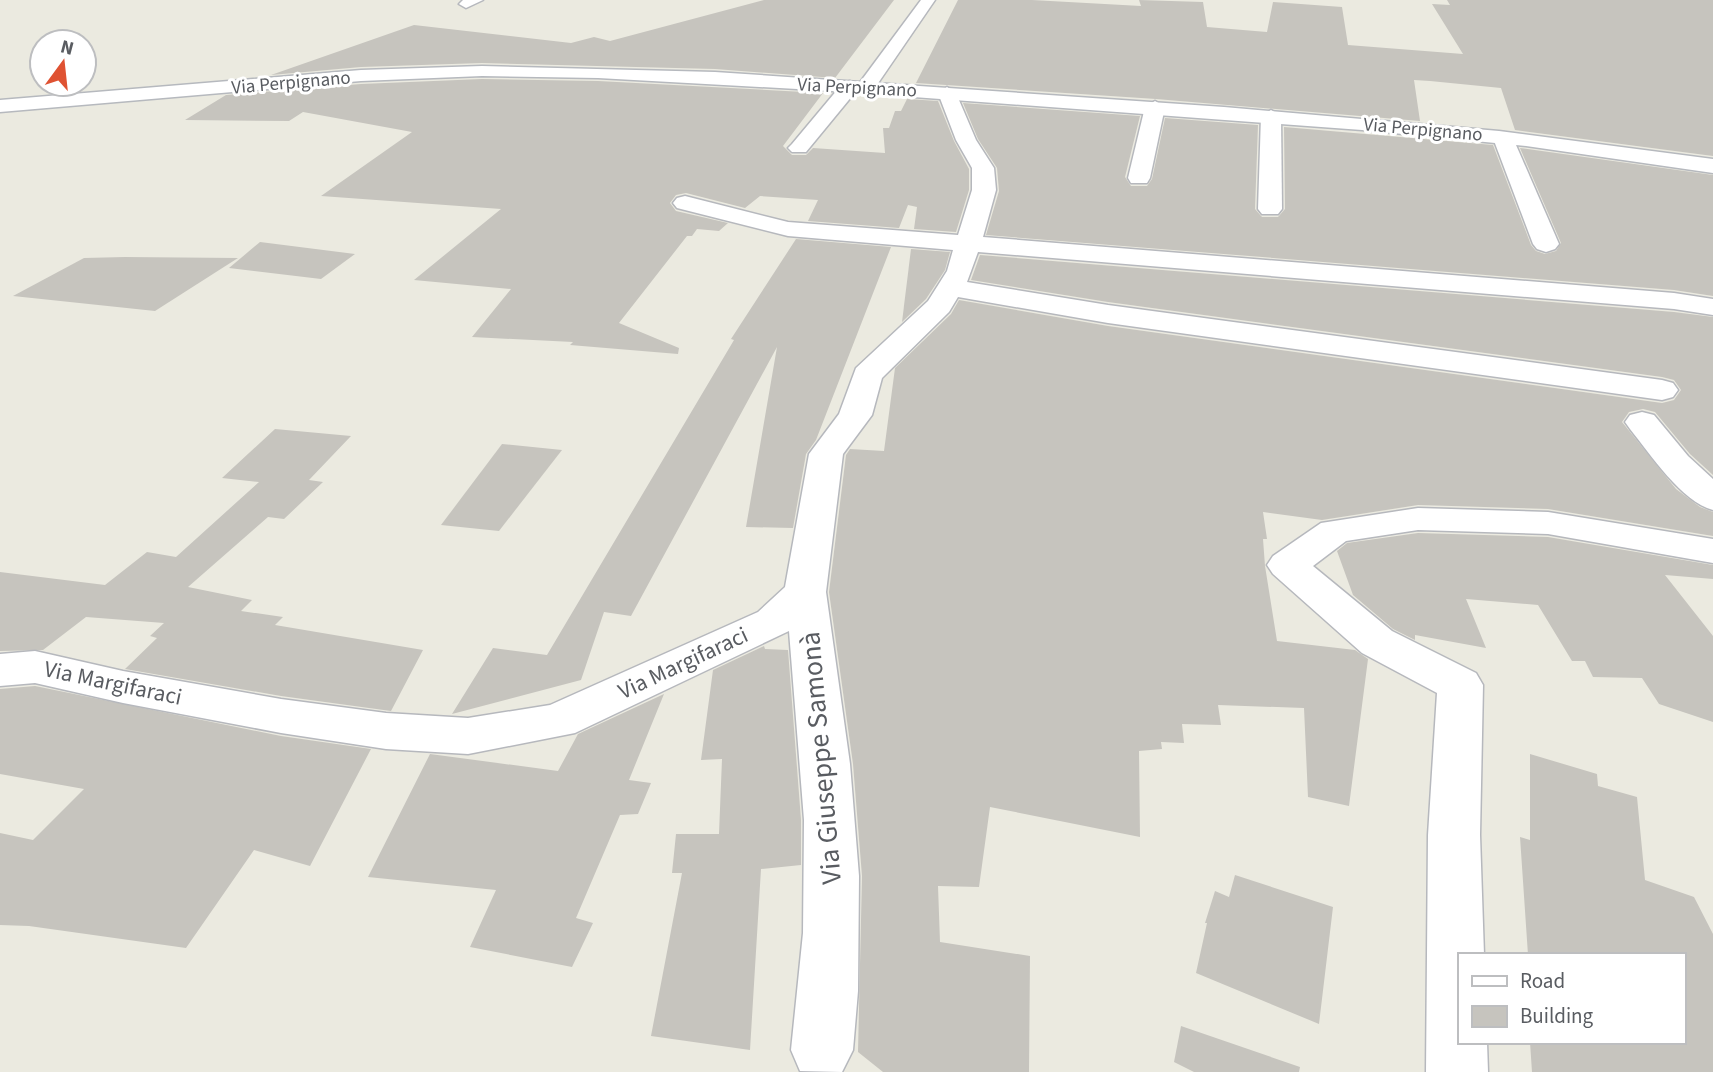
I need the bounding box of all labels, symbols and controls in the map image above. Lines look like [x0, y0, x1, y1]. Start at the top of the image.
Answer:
north arrow [28, 28, 98, 98]
text: N [57, 33, 77, 63]
street label: Via Perpignano [230, 64, 352, 102]
street label: Via Perpignano [797, 71, 917, 105]
street label: Via Perpignano [1362, 111, 1484, 149]
street label: Via Margifaraci [613, 618, 753, 708]
street label: Via Giuseppe Samonà [790, 630, 852, 886]
street label: Via Margifaraci [41, 652, 185, 714]
legend [1458, 953, 1685, 1044]
text: Road [1520, 966, 1565, 996]
text: Building [1520, 1001, 1594, 1031]

